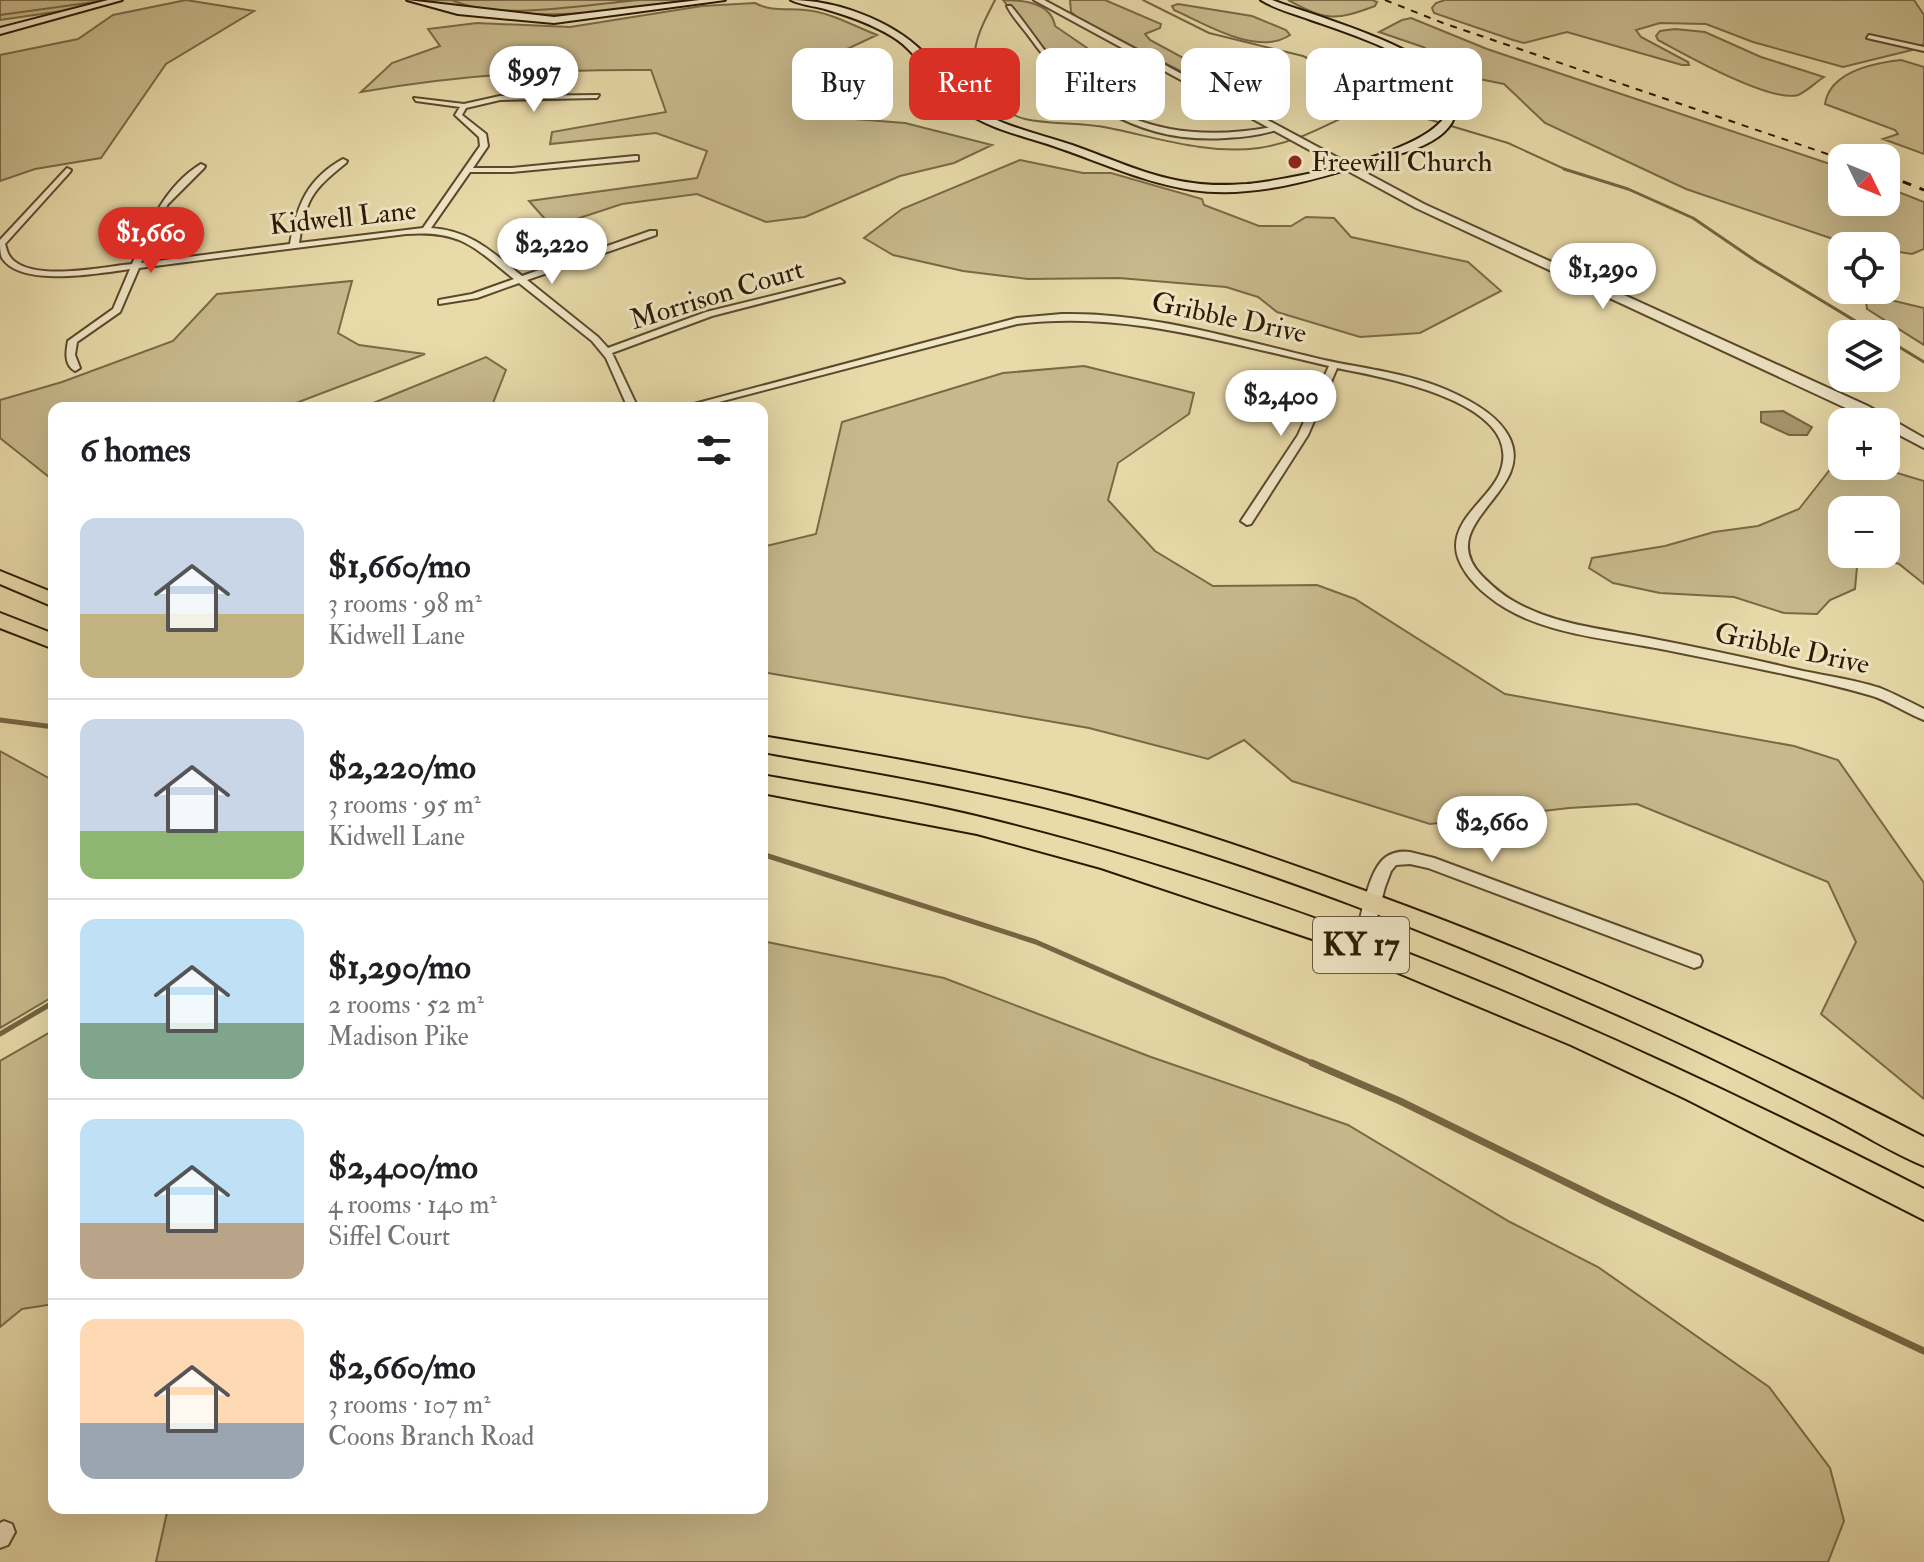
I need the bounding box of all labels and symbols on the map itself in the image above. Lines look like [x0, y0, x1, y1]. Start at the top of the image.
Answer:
pin: $997 [487, 46, 581, 114]
north arrow [1828, 144, 1900, 216]
place label: Freewill Church [1311, 145, 1493, 180]
marker: Freewill Church [1286, 153, 1304, 171]
street label: Kidwell Lane [268, 193, 418, 243]
pin: $1,660 [86, 207, 216, 275]
pin: $2,220 [487, 218, 617, 286]
pin: $1,290 [1538, 243, 1668, 311]
street label: Morrison Court [626, 252, 808, 338]
street label: Gribble Drive [1148, 285, 1310, 352]
pin: $2,400 [1216, 370, 1346, 438]
street label: Gribble Drive [1711, 616, 1873, 683]
pin: $2,660 [1427, 796, 1557, 864]
road number: KY 17 [1313, 917, 1409, 973]

